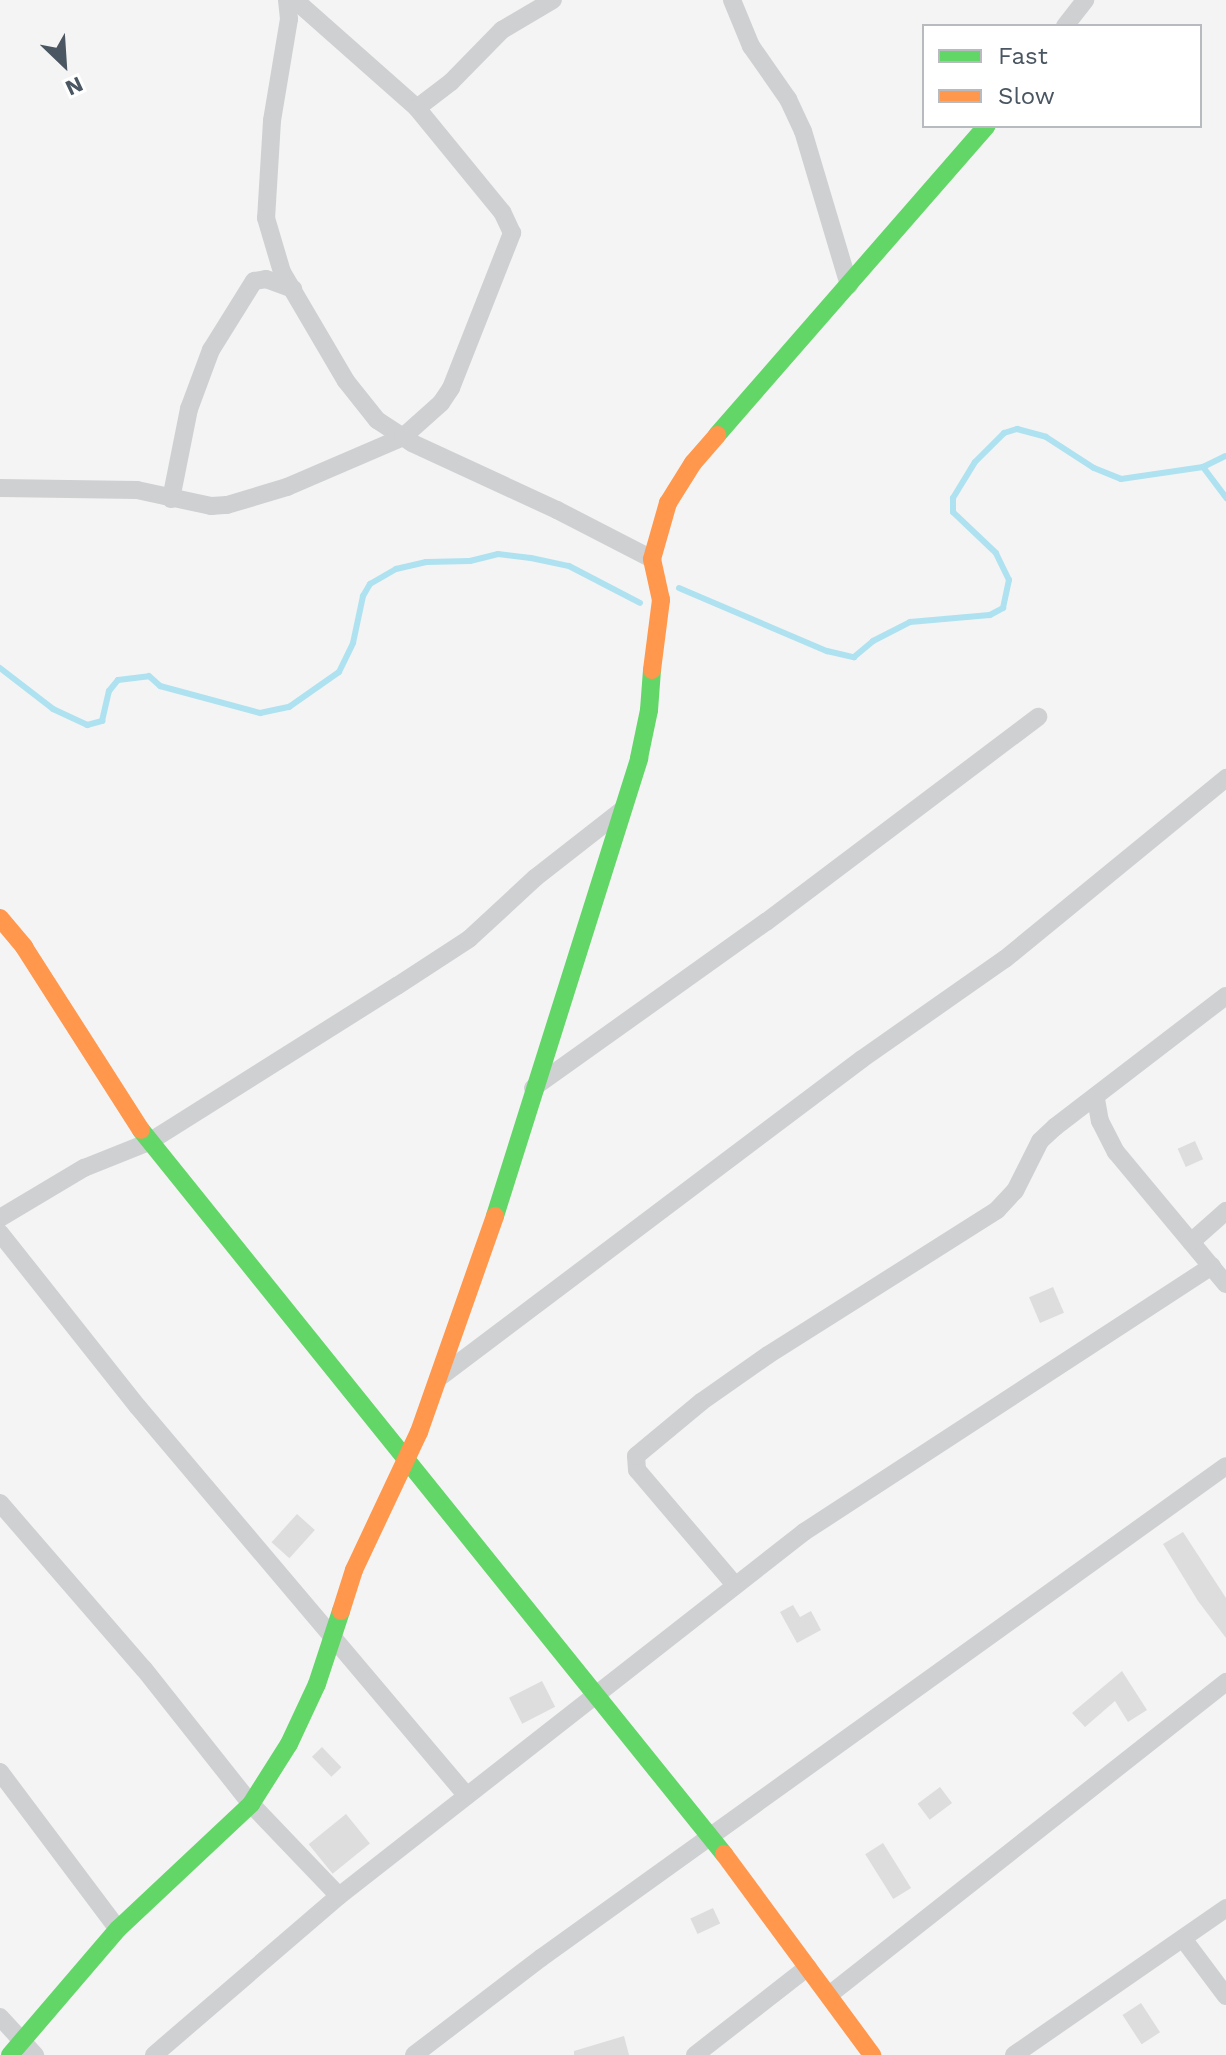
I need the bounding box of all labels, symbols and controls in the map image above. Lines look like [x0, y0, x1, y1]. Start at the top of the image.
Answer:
north arrow [24, 24, 104, 104]
legend [922, 24, 1202, 128]
text: Fast [998, 42, 1048, 70]
text: N [62, 71, 87, 101]
text: Slow [998, 82, 1055, 110]

